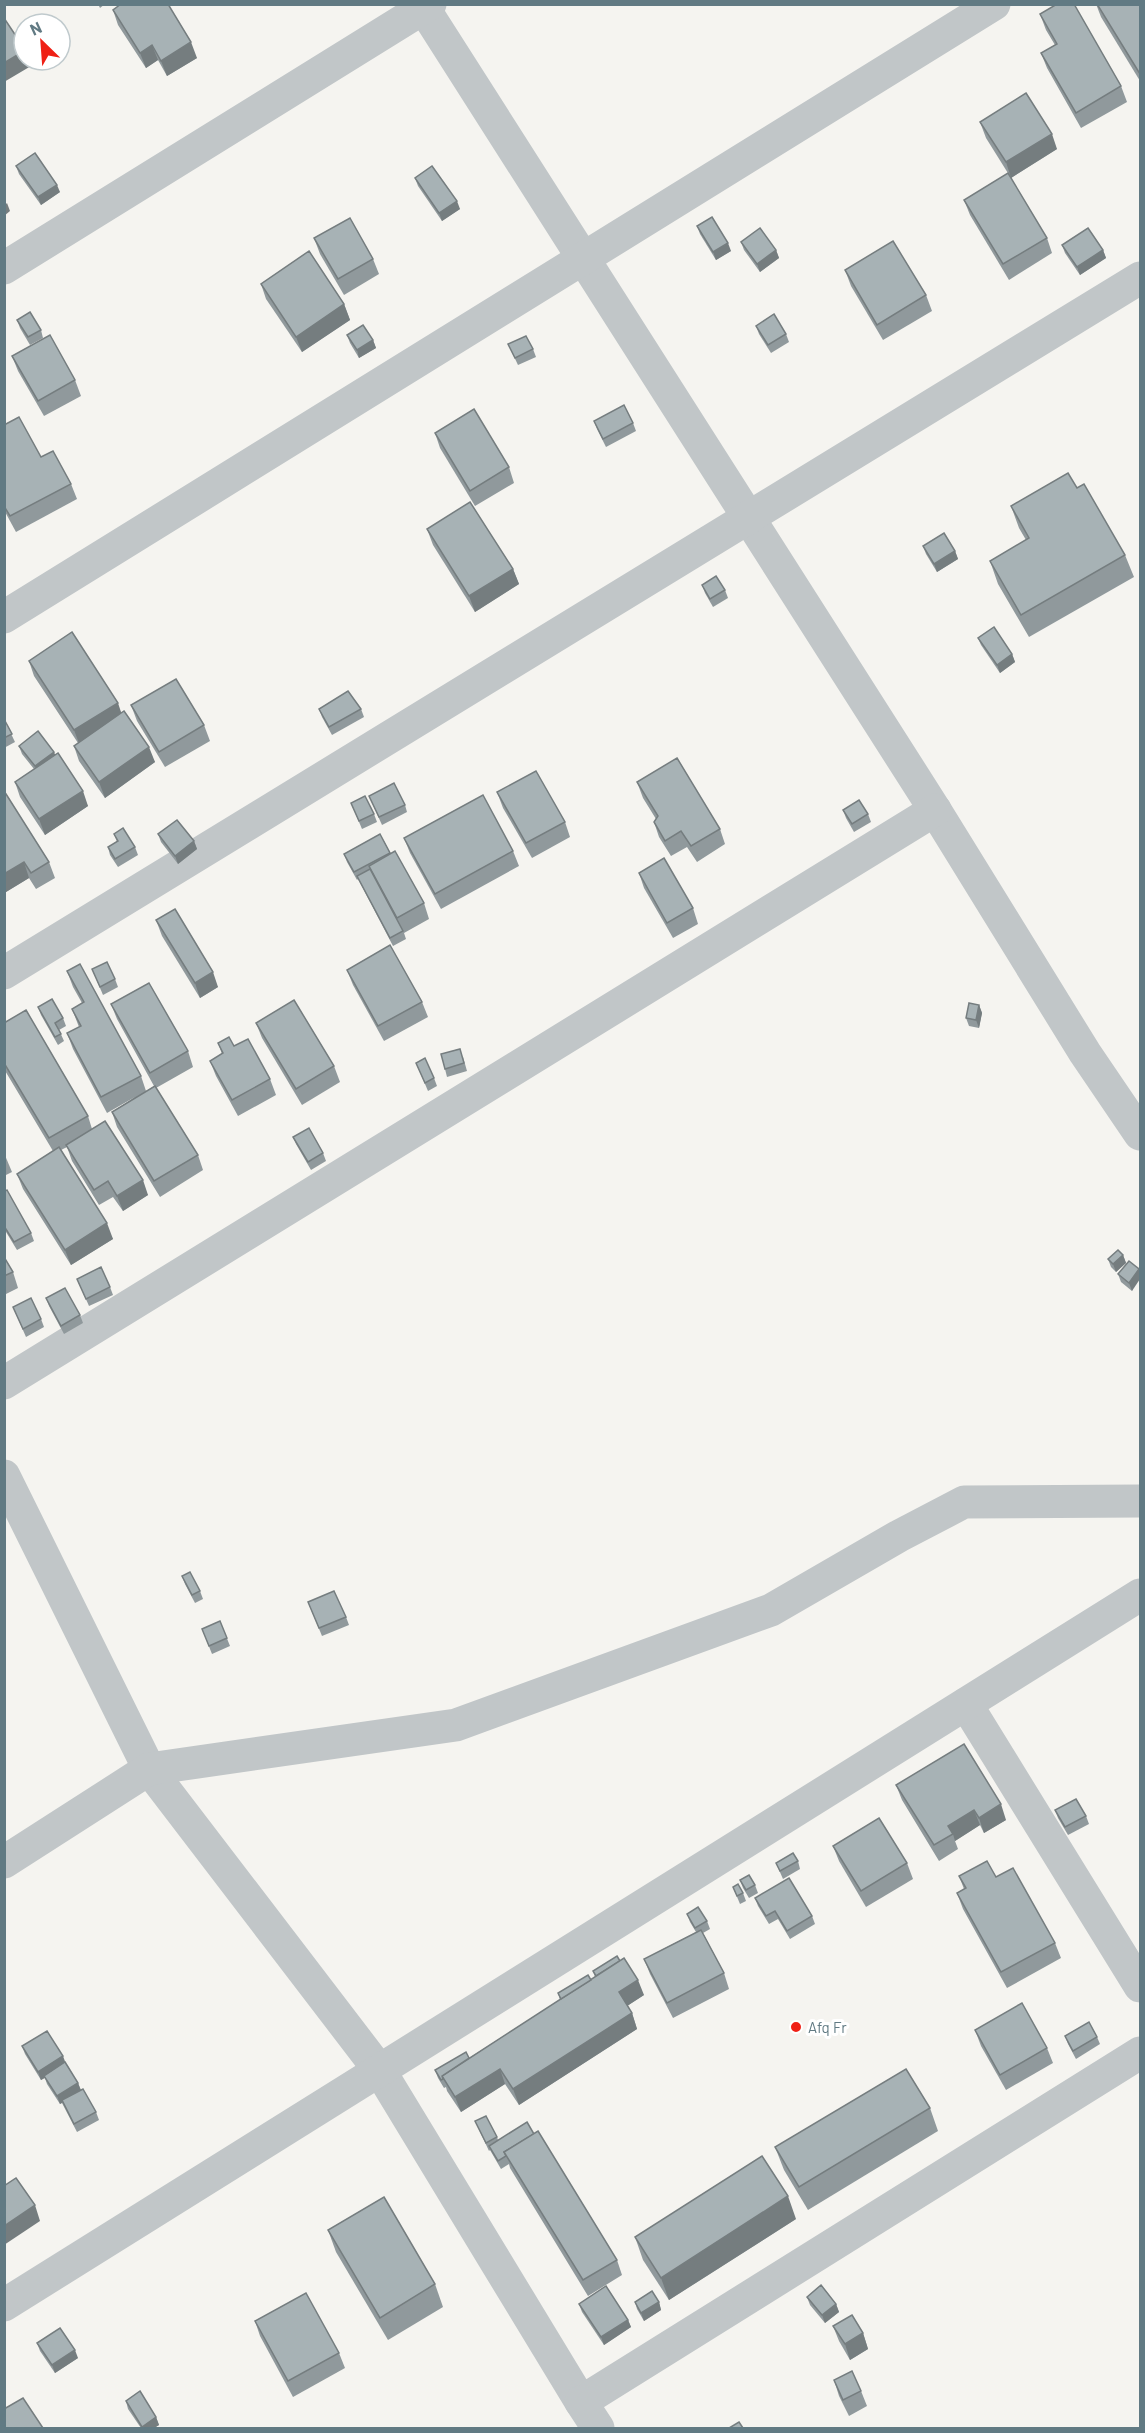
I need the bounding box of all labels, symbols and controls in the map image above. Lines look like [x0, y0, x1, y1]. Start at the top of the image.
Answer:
north arrow [12, 12, 72, 72]
text: N [27, 17, 44, 39]
place label: Afq Fr [808, 2018, 847, 2036]
marker: Afq Fr [789, 2020, 803, 2034]

